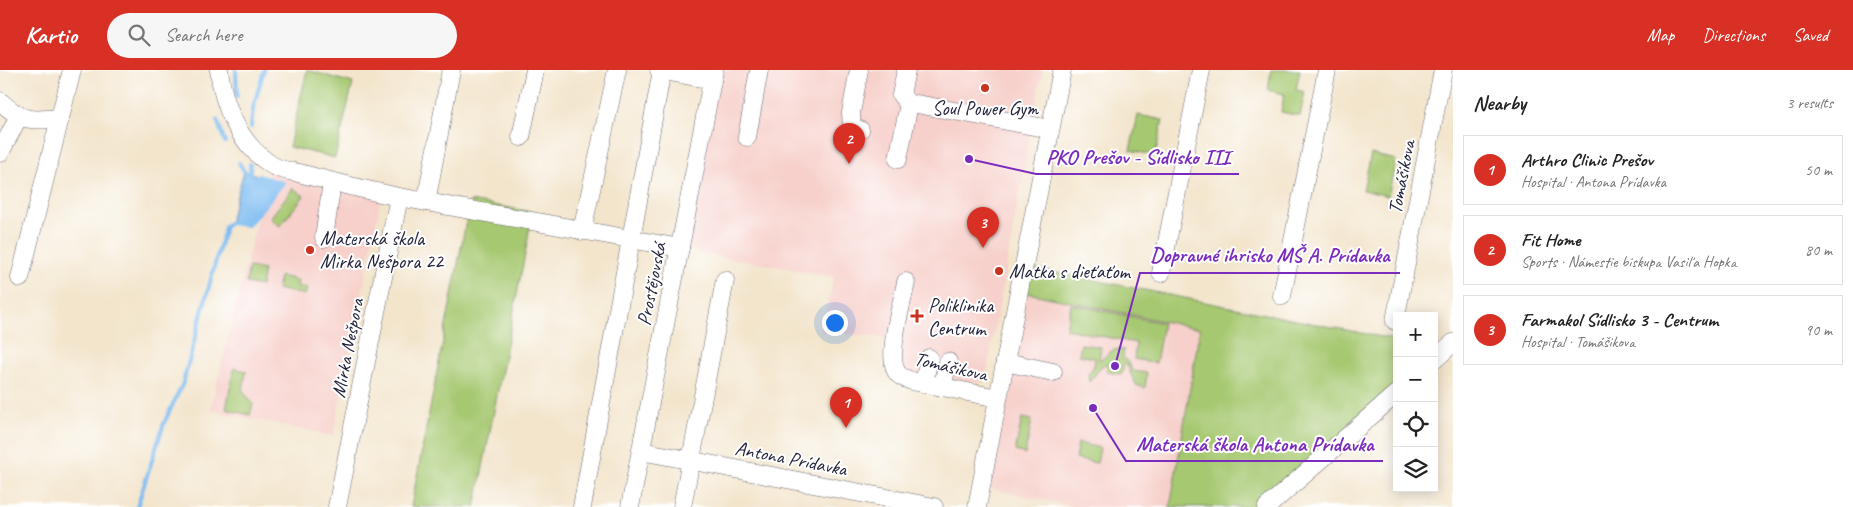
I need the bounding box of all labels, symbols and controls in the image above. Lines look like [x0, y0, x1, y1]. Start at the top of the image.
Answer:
search box [107, 13, 457, 58]
text: Kartio [25, 20, 77, 50]
icon: search [125, 21, 153, 49]
text: Search here [165, 23, 242, 47]
text: Map [1647, 24, 1674, 46]
text: Directions [1702, 24, 1765, 46]
text: Saved [1793, 24, 1828, 46]
marker: Soul Power Gym [979, 82, 991, 94]
text: Nearby [1473, 90, 1526, 116]
text: 3 results [1786, 93, 1833, 113]
place label: Soul Power Gym [932, 96, 1040, 121]
pin: 2 [833, 123, 865, 164]
street label: Tomášikova [1382, 137, 1421, 216]
callout: PKO Prešov - Sídlisko III [1036, 138, 1239, 174]
text: PKO Prešov - Sídlisko III [1046, 144, 1234, 170]
text: Arthro Clinic Prešov [1521, 148, 1653, 172]
text: 1 [1486, 160, 1494, 180]
text: 50 m [1805, 160, 1832, 180]
text: Hospital · Antona Prídavka [1521, 172, 1666, 192]
pin: 3 [967, 207, 999, 248]
place label: Materská škola Mirka Nešpora 22 [320, 226, 445, 274]
text: Fit Home [1521, 228, 1580, 252]
callout: Dopravné ihrisko MŠ A. Prídavka [1140, 237, 1400, 273]
street label: Prostějovská [631, 238, 672, 328]
text: 2 [1486, 240, 1494, 260]
text: 80 m [1805, 240, 1832, 260]
text: Dopravné ihrisko MŠ A. Prídavka [1150, 242, 1391, 268]
marker: Materská škola Mirka Nešpora 22 [304, 244, 316, 256]
text: Sports · Námestie biskupa Vasiľa Hopka [1521, 252, 1736, 272]
place label: Matka s dieťaťom [1009, 259, 1131, 284]
marker: Matka s dieťaťom [993, 265, 1005, 277]
place label: Poliklinika Centrum [928, 293, 995, 341]
street label: Mirka Nešpora [326, 295, 370, 400]
text: Farmakol Sídlisko 3 - Centrum [1521, 308, 1718, 332]
marker: Poliklinika Centrum [910, 309, 924, 323]
your location [822, 310, 848, 336]
map controls [1393, 312, 1438, 492]
button: + [1393, 312, 1438, 357]
text: 3 [1486, 320, 1494, 340]
text: 90 m [1805, 320, 1832, 340]
text: Hospital · Tomášikova [1521, 332, 1635, 352]
street label: Tomášikova [912, 346, 992, 387]
button: − [1393, 357, 1438, 402]
pin: 1 [830, 387, 862, 428]
button: locate [1393, 402, 1438, 447]
callout: Materská škola Antona Prídavka [1126, 425, 1383, 461]
text: Materská škola Antona Prídavka [1136, 431, 1375, 457]
street label: Antona Prídavka [733, 435, 851, 482]
button: layers [1393, 447, 1438, 492]

